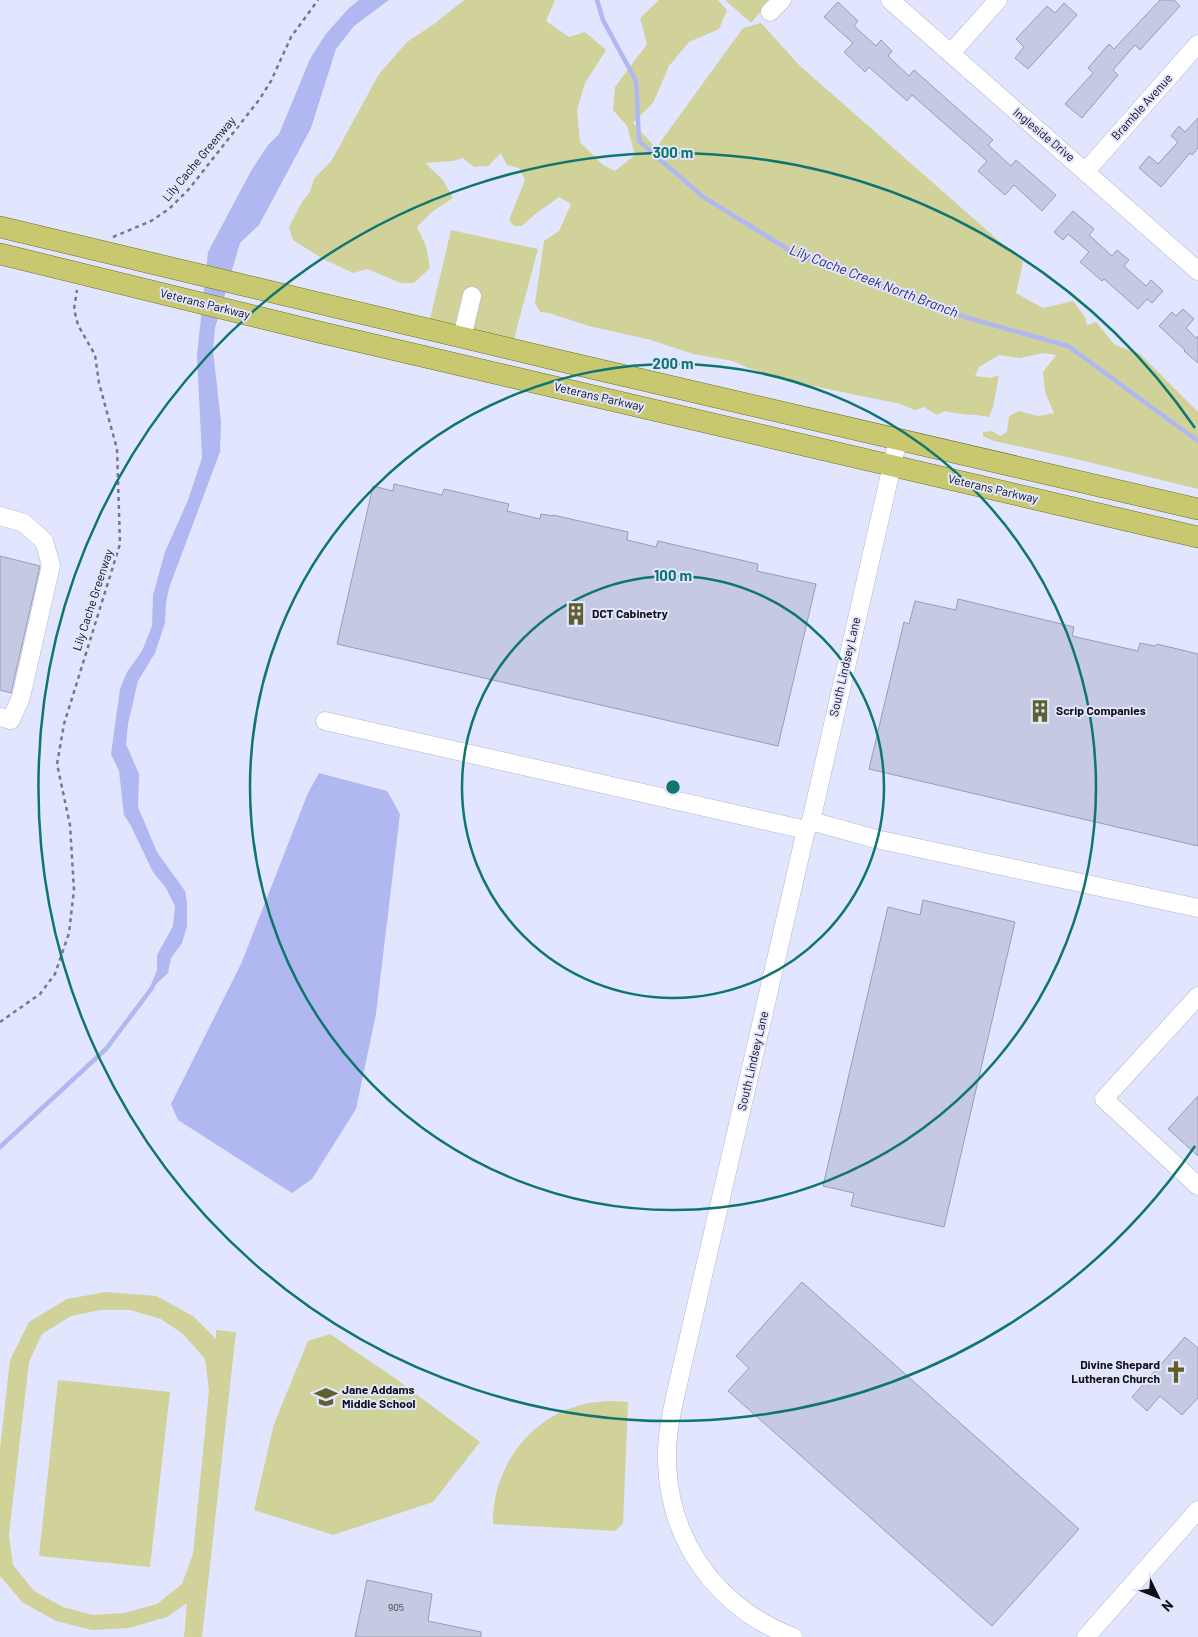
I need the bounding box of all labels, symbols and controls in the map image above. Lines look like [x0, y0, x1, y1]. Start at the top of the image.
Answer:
street label: Bramble Avenue [1108, 70, 1175, 142]
street label: Ingleside Drive [1011, 104, 1078, 164]
street label: Lily Cache Greenway [159, 113, 238, 204]
text: 300 m [653, 143, 693, 161]
water label: Lily Cache Creek North Branch [788, 240, 961, 321]
street label: Veterans Parkway [159, 285, 252, 321]
text: 200 m [652, 354, 694, 372]
street label: Veterans Parkway [553, 379, 646, 413]
street label: Veterans Parkway [947, 471, 1040, 505]
street label: Lily Cache Greenway [69, 547, 115, 652]
text: 100 m [654, 566, 692, 584]
building icon: DCT Cabinetry [563, 601, 589, 627]
place label: DCT Cabinetry [592, 606, 668, 620]
street label: South Lindsey Lane [826, 616, 862, 718]
building icon: Scrip Companies [1027, 698, 1053, 724]
place label: Scrip Companies [1056, 703, 1146, 717]
centre of rings [664, 778, 682, 796]
street label: South Lindsey Lane [734, 1010, 770, 1112]
place label: Divine Shepard Lutheran Church [1071, 1357, 1160, 1385]
church icon: Divine Shepard Lutheran Church [1163, 1359, 1189, 1385]
place label: Jane Addams Middle School [342, 1382, 416, 1410]
school or university icon: Jane Addams Middle School [313, 1384, 339, 1410]
north arrow [1133, 1572, 1183, 1622]
text: N [1158, 1597, 1177, 1615]
house number: 905 [388, 1601, 404, 1613]

